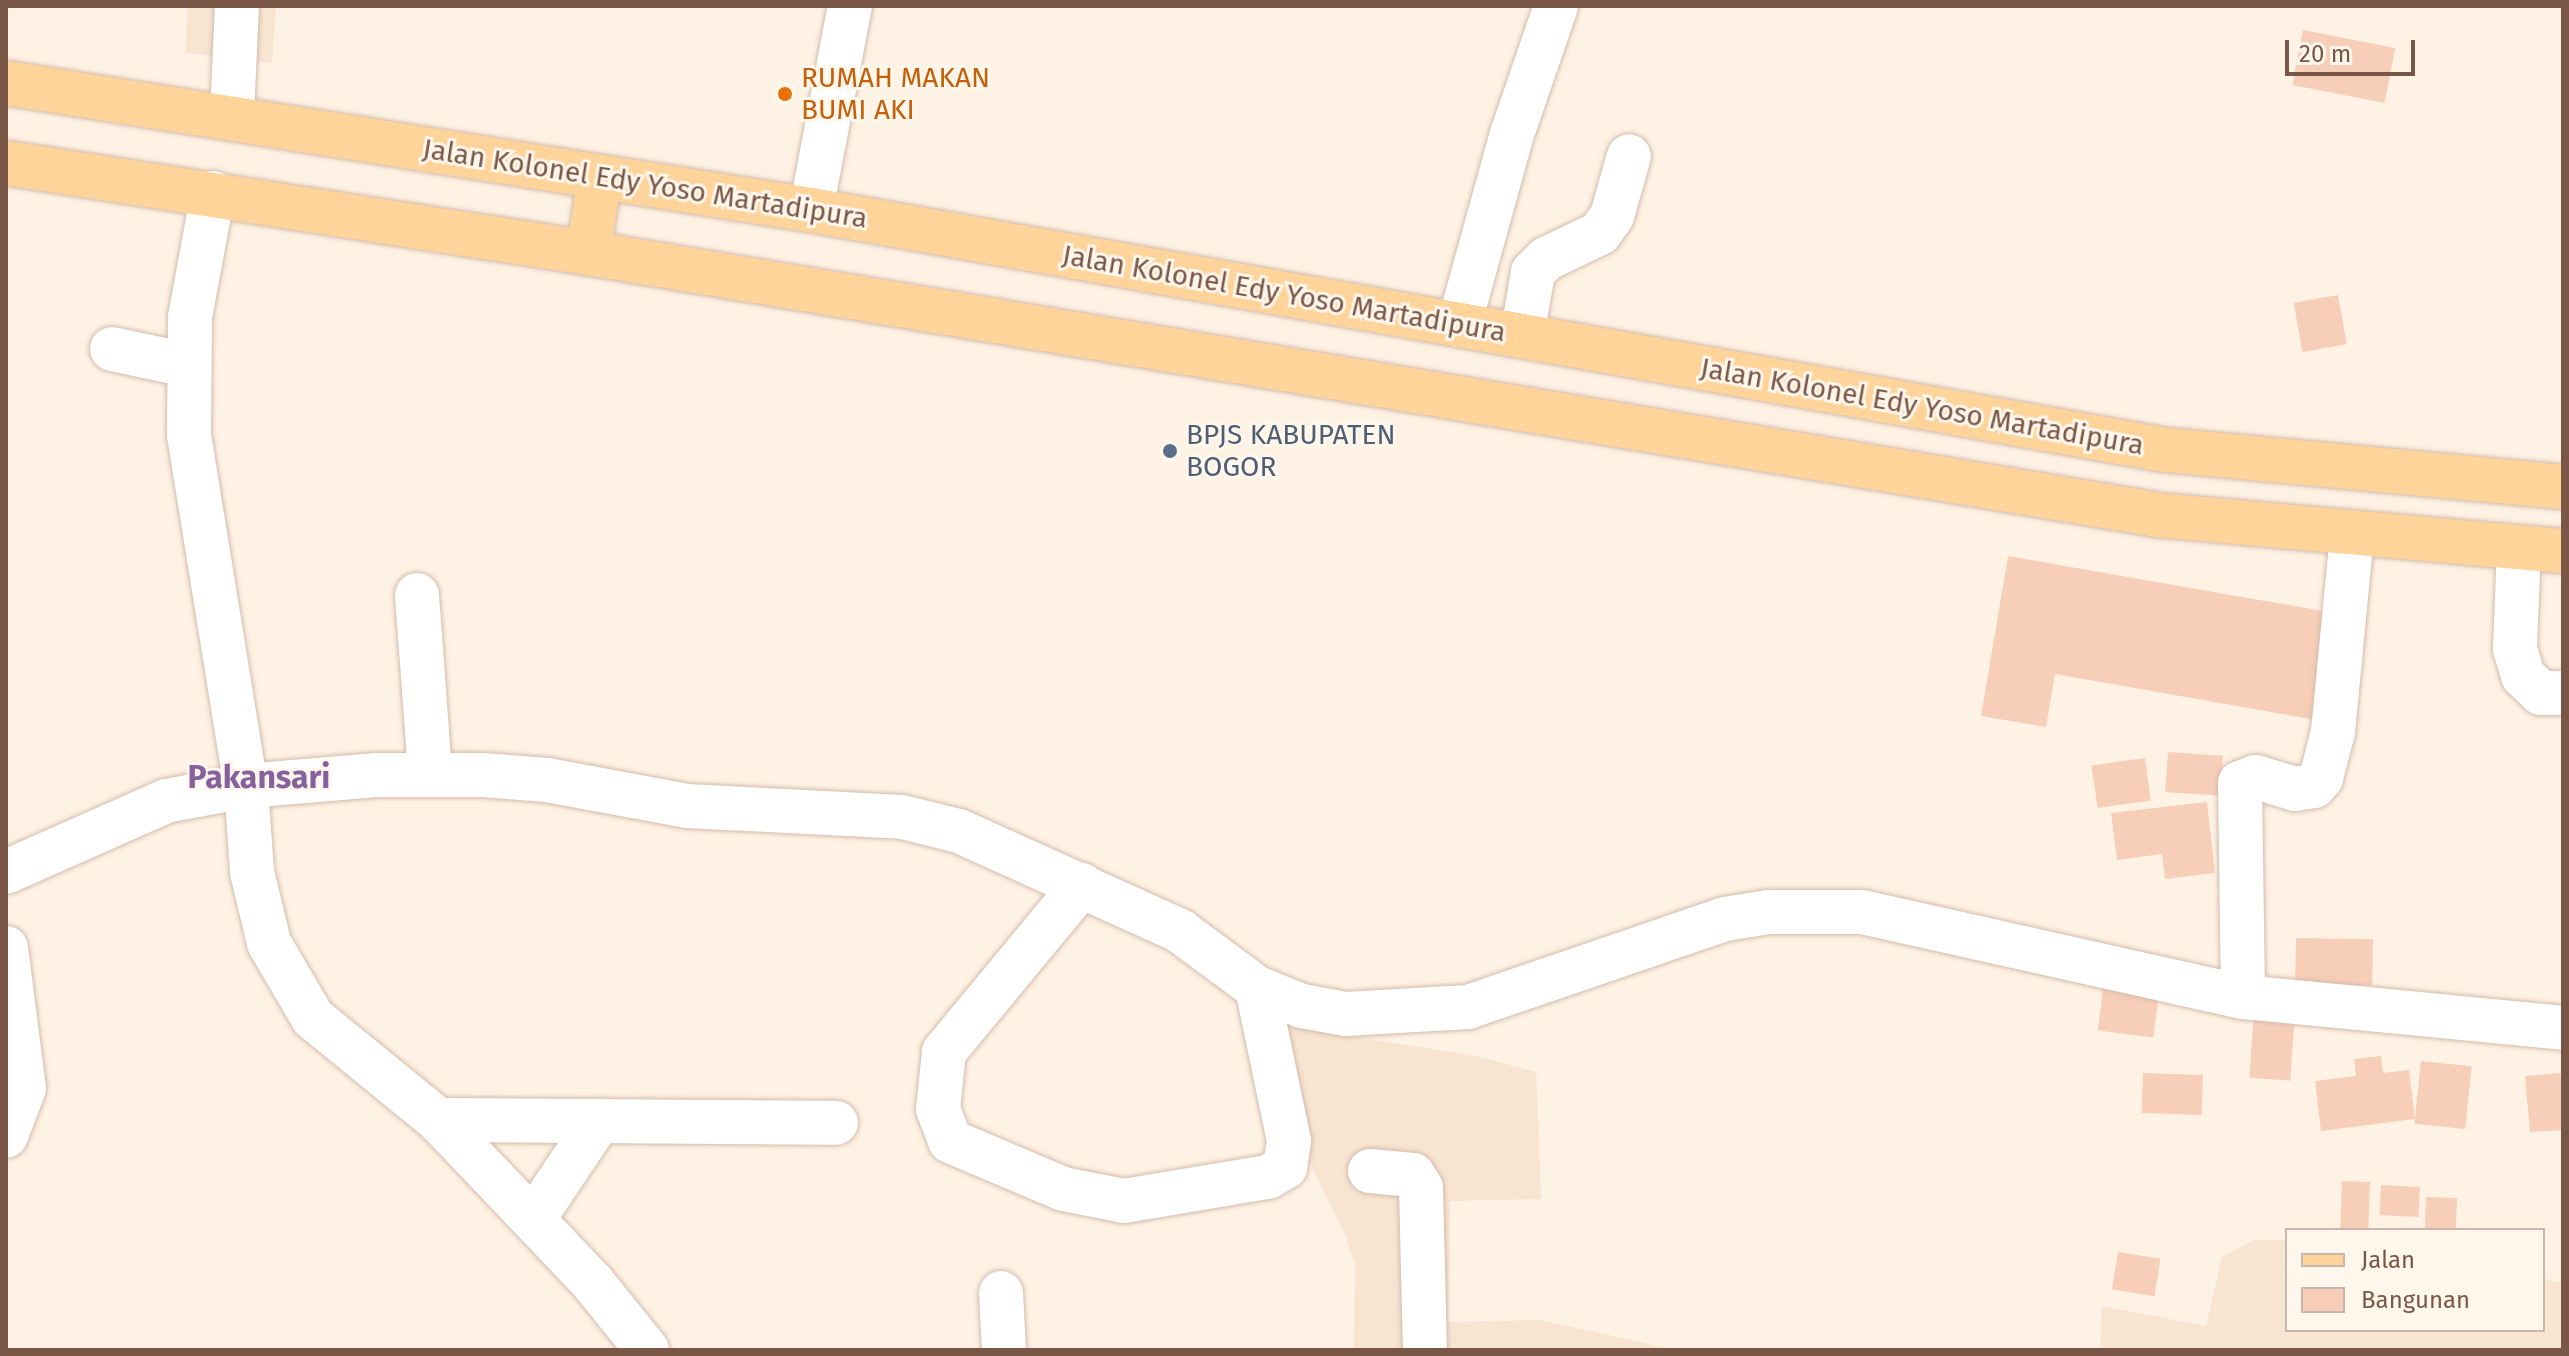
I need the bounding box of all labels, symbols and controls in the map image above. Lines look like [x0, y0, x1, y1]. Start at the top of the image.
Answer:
scale bar [2289, 24, 2419, 74]
text: 20 m [2299, 40, 2351, 68]
place label: RUMAH MAKAN BUMI AKI [801, 61, 990, 127]
marker: RUMAH MAKAN BUMI AKI [776, 85, 794, 103]
street label: Jalan Kolonel Edy Yoso Martadipura [420, 132, 870, 236]
street label: Jalan Kolonel Edy Yoso Martadipura [1060, 238, 1508, 350]
street label: Jalan Kolonel Edy Yoso Martadipura [1698, 351, 2146, 463]
place label: BPJS KABUPATEN BOGOR [1186, 418, 1396, 484]
marker: BPJS KABUPATEN BOGOR [1161, 442, 1179, 460]
district label: Pakansari [188, 758, 330, 796]
legend [2285, 1228, 2545, 1332]
text: Jalan [2361, 1246, 2415, 1274]
text: Bangunan [2361, 1286, 2470, 1314]

